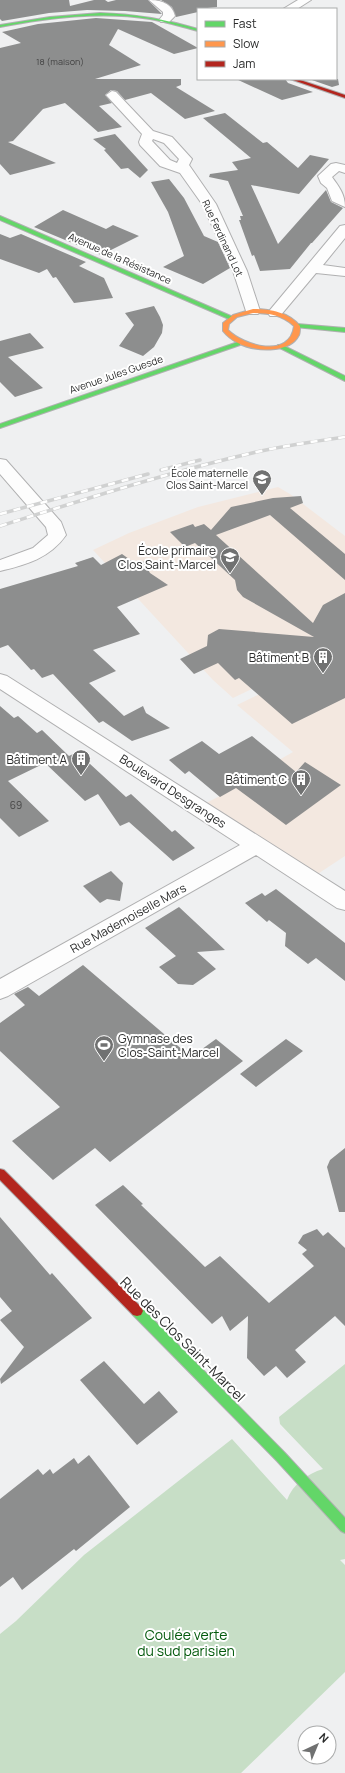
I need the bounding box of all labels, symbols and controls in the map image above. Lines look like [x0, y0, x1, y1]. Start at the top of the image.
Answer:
legend [197, 8, 337, 80]
text: Fast [233, 15, 257, 32]
text: Slow [233, 35, 259, 52]
house number: 18 (maison) [36, 55, 84, 68]
text: Jam [233, 55, 255, 72]
street label: Rue Ferdinand Lot [199, 197, 247, 279]
street label: Avenue de la Résistance [66, 229, 174, 287]
street label: Avenue Jules Guesde [67, 351, 165, 397]
place label: École maternelle Clos Saint-Marcel [166, 466, 248, 492]
school or university icon: École maternelle Clos Saint-Marcel [251, 468, 273, 496]
place label: École primaire Clos Saint-Marcel [118, 542, 216, 573]
school or university icon: École primaire Clos Saint-Marcel [219, 546, 241, 574]
building icon: Bâtiment B [312, 646, 334, 674]
place label: Bâtiment B [249, 649, 309, 666]
building icon: Bâtiment A [70, 748, 92, 776]
street label: Boulevard Desgranges [116, 750, 230, 832]
place label: Bâtiment A [6, 751, 67, 768]
building icon: Bâtiment C [290, 768, 312, 796]
place label: Bâtiment C [225, 771, 287, 788]
house number: 69 [10, 798, 22, 812]
street label: Rue Mademoiselle Mars [67, 879, 189, 957]
place label: Gymnase des Clos-Saint-Marcel [118, 1030, 219, 1061]
sports icon: Gymnase des Clos-Saint-Marcel [93, 1034, 115, 1062]
street label: Rue des Clos Saint-Marcel [116, 1272, 250, 1406]
park label: Coulée verte du sud parisien [137, 1625, 235, 1660]
north arrow [297, 1725, 337, 1765]
text: N [316, 1729, 332, 1746]

